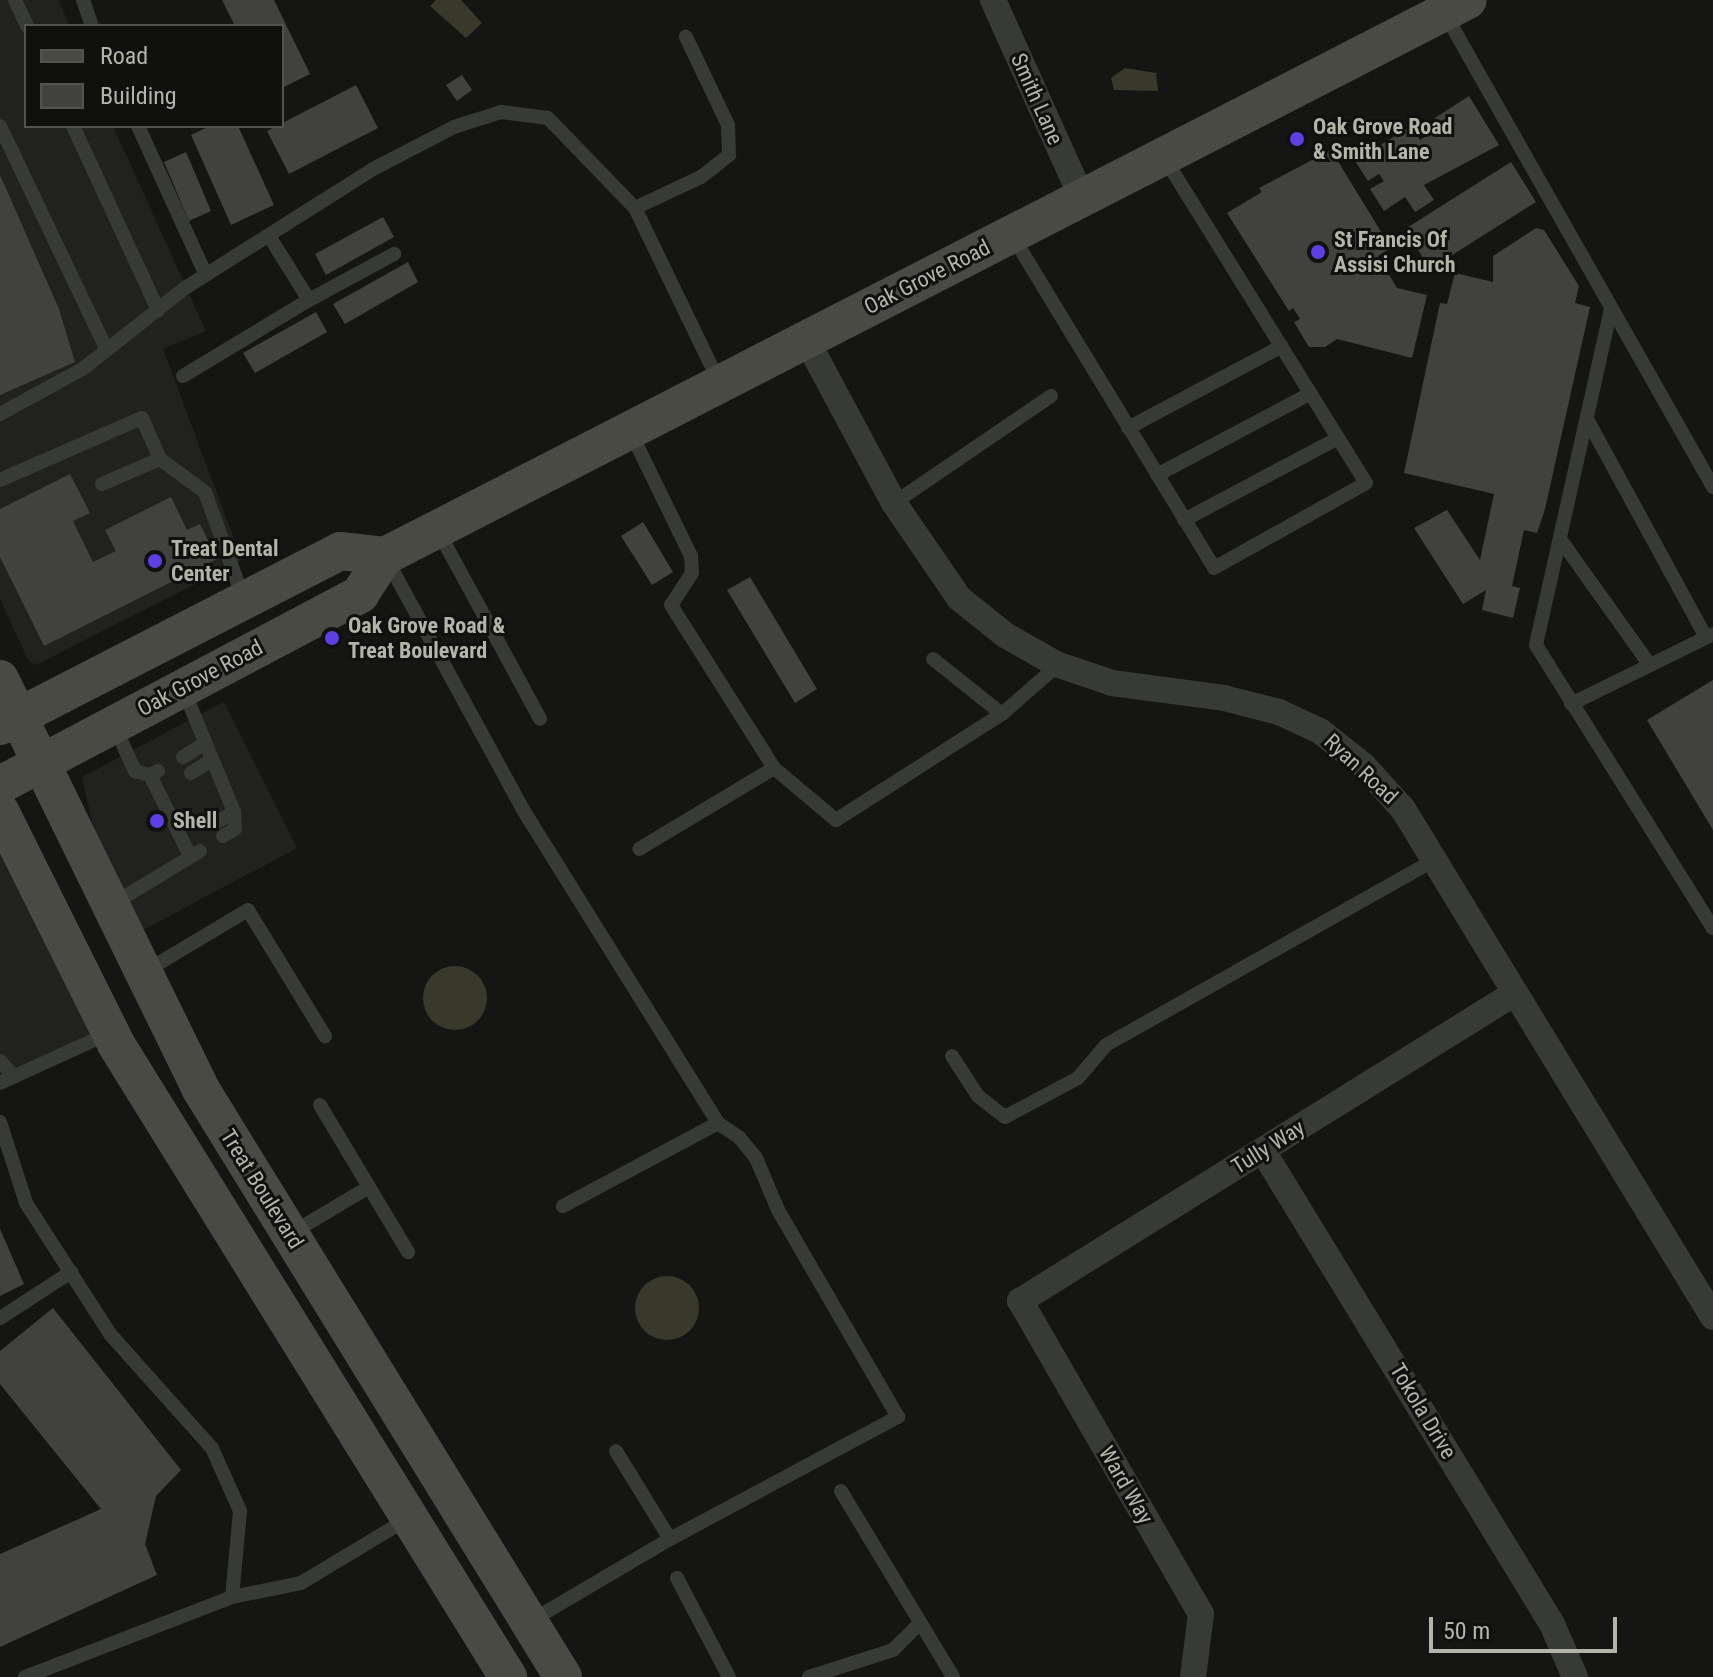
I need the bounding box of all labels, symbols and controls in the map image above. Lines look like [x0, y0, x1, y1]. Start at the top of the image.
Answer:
legend [24, 24, 284, 128]
text: Road [100, 42, 148, 70]
street label: Smith Lane [1005, 49, 1069, 149]
text: Building [100, 82, 177, 110]
place label: Oak Grove Road & Smith Lane [1313, 113, 1453, 164]
marker: Oak Grove Road & Smith Lane [1288, 130, 1306, 148]
place label: St Francis Of Assisi Church [1334, 226, 1455, 278]
street label: Oak Grove Road [860, 234, 994, 320]
marker: St Francis Of Assisi Church [1309, 243, 1327, 261]
place label: Treat Dental Center [171, 535, 278, 586]
marker: Treat Dental Center [146, 552, 164, 570]
place label: Oak Grove Road & Treat Boulevard [348, 612, 505, 664]
marker: Oak Grove Road & Treat Boulevard [323, 629, 341, 647]
street label: Oak Grove Road [133, 634, 267, 722]
street label: Ryan Road [1319, 728, 1403, 810]
place label: Shell [173, 808, 217, 834]
marker: Shell [148, 812, 166, 830]
street label: Tully Way [1227, 1114, 1309, 1180]
street label: Treat Boulevard [215, 1124, 309, 1254]
street label: Tokola Drive [1384, 1358, 1462, 1464]
street label: Ward Way [1093, 1441, 1159, 1529]
scale bar [1433, 1601, 1621, 1651]
text: 50 m [1443, 1617, 1490, 1645]

